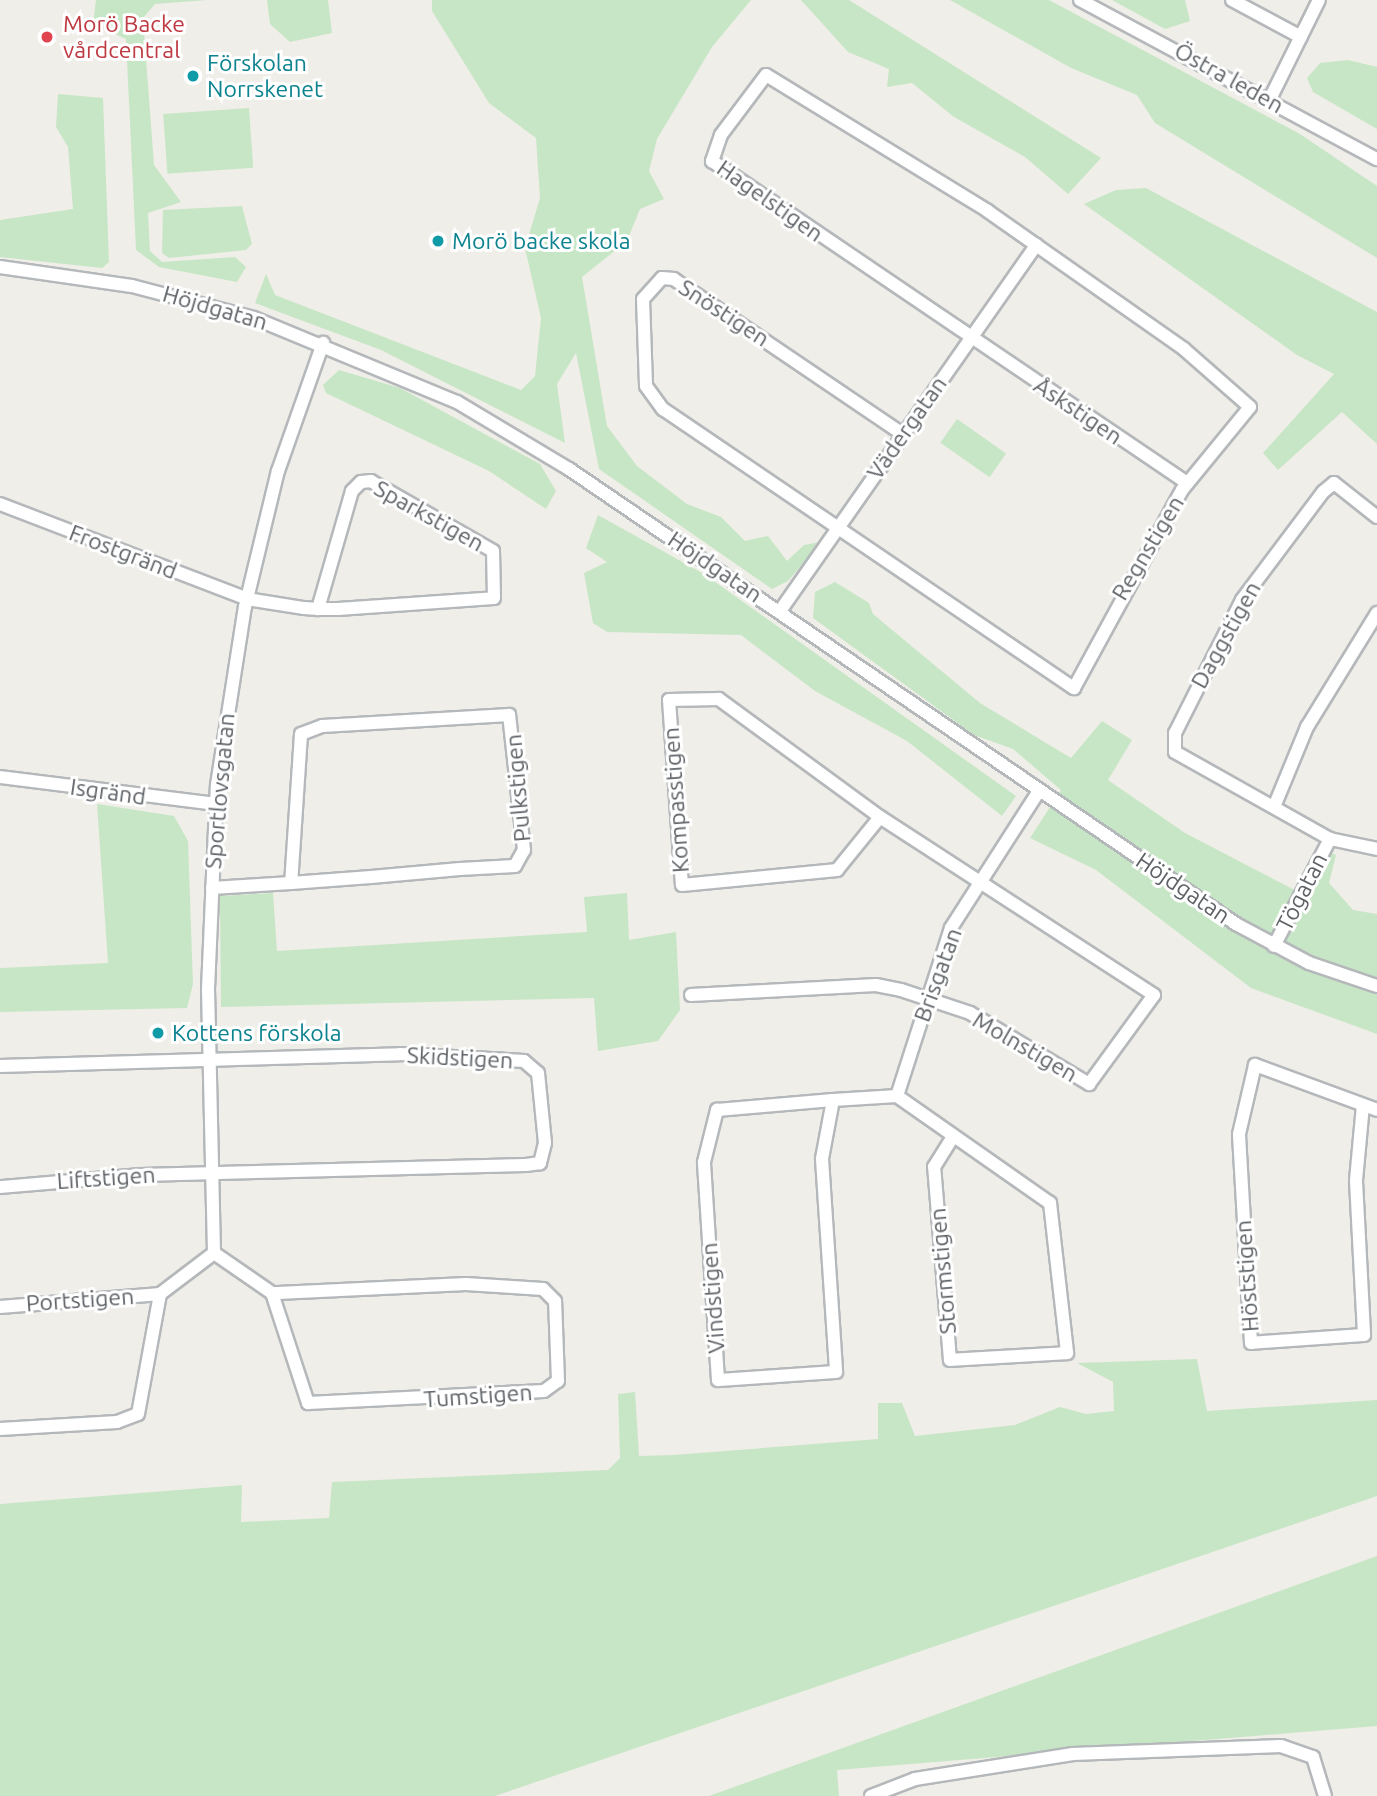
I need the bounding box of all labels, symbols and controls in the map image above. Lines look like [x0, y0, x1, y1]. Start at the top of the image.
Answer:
place label: Morö Backe vårdcentral [63, 10, 185, 64]
marker: Morö Backe vårdcentral [37, 27, 57, 47]
street label: Östra leden [1170, 37, 1288, 119]
place label: Förskolan Norrskenet [207, 49, 323, 103]
marker: Förskolan Norrskenet [185, 68, 201, 84]
street label: Hagelstigen [712, 154, 828, 248]
place label: Morö backe skola [452, 227, 631, 255]
marker: Morö backe skola [430, 233, 446, 249]
street label: Snöstigen [674, 274, 774, 352]
street label: Höjdgatan [160, 280, 270, 336]
street label: Vädergatan [861, 371, 953, 485]
street label: Åskstigen [1029, 371, 1127, 451]
street label: Sparkstigen [369, 475, 489, 557]
street label: Regnstigen [1106, 491, 1190, 605]
street label: Frostgränd [65, 519, 181, 585]
street label: Höjdgatan [663, 525, 767, 609]
street label: Daggstigen [1185, 577, 1267, 693]
street label: Sportlovsgatan [199, 712, 241, 870]
street label: Kompasstigen [657, 726, 695, 874]
street label: Pulkstigen [500, 733, 536, 843]
street label: Isgränd [68, 773, 148, 811]
street label: Höjdgatan [1131, 846, 1235, 930]
street label: Tögatan [1271, 848, 1333, 936]
street label: Brisgatan [908, 924, 968, 1026]
street label: Molnstigen [968, 1006, 1082, 1088]
place label: Kottens förskola [172, 1019, 342, 1047]
marker: Kottens förskola [150, 1025, 166, 1041]
street label: Skidstigen [406, 1041, 514, 1075]
street label: Liftstigen [56, 1161, 156, 1195]
street label: Stormstigen [924, 1207, 962, 1335]
street label: Höststigen [1229, 1219, 1265, 1333]
street label: Vindstigen [695, 1242, 731, 1354]
street label: Portstigen [25, 1282, 135, 1318]
street label: Tumstigen [423, 1378, 533, 1414]

